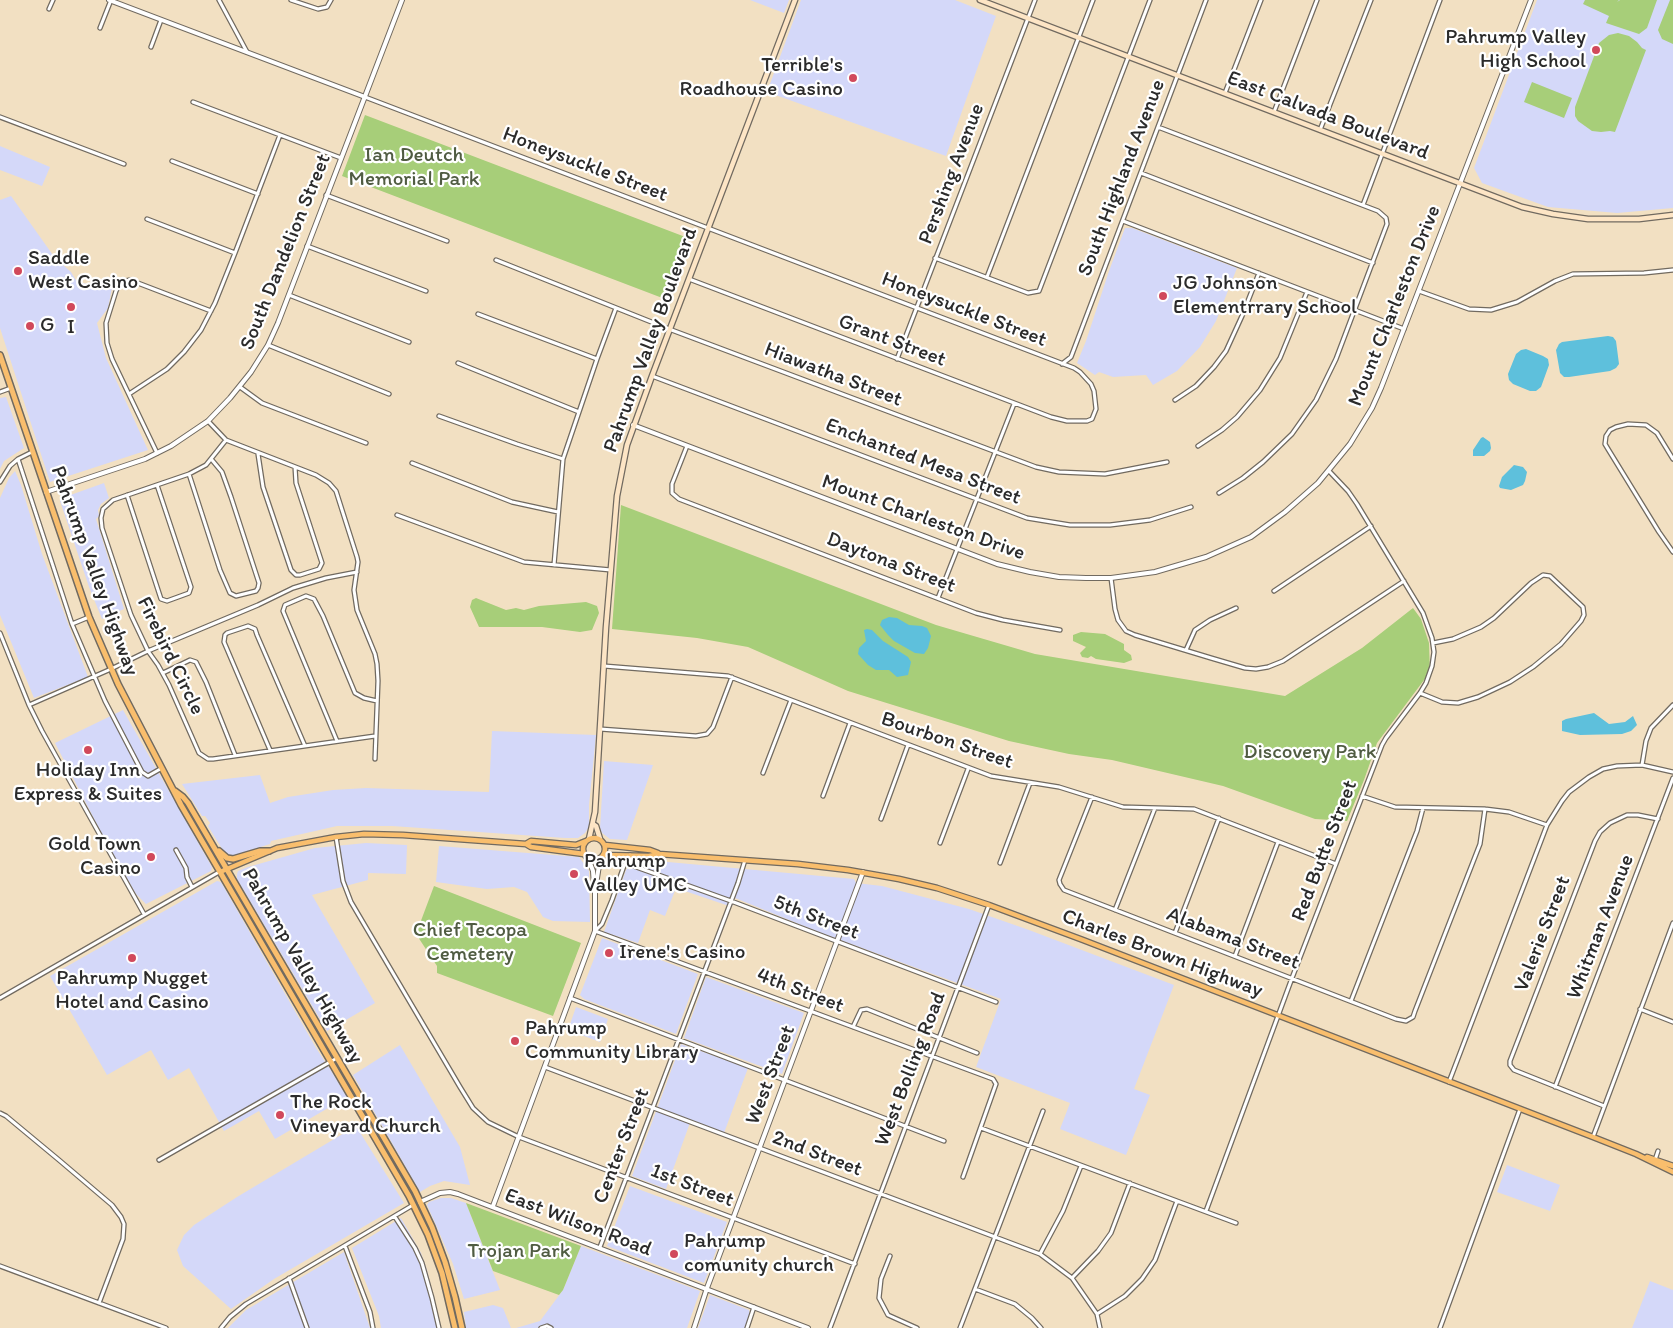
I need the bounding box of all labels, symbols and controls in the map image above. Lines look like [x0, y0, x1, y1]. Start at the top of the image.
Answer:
place label: Pahrump Valley High School [1445, 25, 1586, 75]
marker: Pahrump Valley High School [1590, 44, 1602, 56]
place label: Terrible's Roadhouse Casino [680, 53, 843, 103]
street label: East Calvada Boulevard [1223, 66, 1433, 166]
marker: Terrible's Roadhouse Casino [847, 72, 859, 84]
street label: South Highland Avenue [1073, 76, 1171, 280]
street label: Pershing Avenue [914, 100, 990, 248]
street label: Honeysuckle Street [499, 122, 671, 208]
park label: Ian Deutch Memorial Park [348, 143, 480, 193]
street label: South Dandelion Street [235, 150, 337, 354]
street label: Mount Charleston Drive [1343, 202, 1447, 410]
street label: Pahrump Valley Boulevard [598, 224, 704, 456]
place label: Saddle West Casino [28, 246, 138, 296]
marker: Saddle West Casino [12, 265, 24, 277]
street label: Honeysuckle Street [878, 267, 1050, 353]
place label: JG Johnson Elementrrary School [1173, 271, 1357, 321]
marker: JG Johnson Elementrrary School [1157, 290, 1169, 302]
marker: I [65, 301, 77, 313]
street label: Grant Street [835, 309, 949, 373]
place label: G [40, 313, 54, 339]
place label: I [67, 315, 75, 341]
marker: G [24, 320, 36, 332]
street label: Hiawatha Street [761, 337, 905, 413]
street label: Enchanted Mesa Street [822, 413, 1024, 511]
street label: Pahrump Valley Highway [44, 463, 144, 679]
street label: Mount Charleston Drive [818, 469, 1028, 567]
street label: Daytona Street [823, 527, 959, 599]
street label: Firebird Circle [131, 593, 209, 719]
street label: Bourbon Street [878, 707, 1016, 775]
park label: Discovery Park [1244, 740, 1376, 766]
marker: Holiday Inn Express & Suites [82, 744, 94, 756]
place label: Holiday Inn Express & Suites [14, 758, 162, 808]
street label: Red Butte Street [1286, 777, 1364, 925]
place label: Gold Town Casino [48, 832, 141, 882]
place label: Pahrump Valley UMC [584, 849, 687, 899]
marker: Gold Town Casino [145, 851, 157, 863]
street label: Whitman Avenue [1562, 851, 1640, 1003]
street label: Pahrump Valley Highway [236, 864, 368, 1068]
marker: Pahrump Valley UMC [568, 868, 580, 880]
street label: Valerie Street [1509, 873, 1577, 995]
street label: 5th Street [770, 890, 862, 946]
street label: Alabama Street [1163, 902, 1303, 976]
street label: Charles Brown Highway [1058, 904, 1266, 1004]
park label: Chief Tecopa Cemetery [413, 918, 527, 968]
place label: Irene's Casino [619, 940, 745, 966]
marker: Irene's Casino [603, 947, 615, 959]
marker: Pahrump Nugget Hotel and Casino [126, 952, 138, 964]
street label: 4th Street [753, 963, 847, 1019]
place label: Pahrump Nugget Hotel and Casino [55, 966, 209, 1016]
street label: West Bolling Road [870, 988, 952, 1150]
place label: Pahrump Community Library [525, 1016, 698, 1066]
street label: West Street [740, 1022, 802, 1128]
marker: Pahrump Community Library [509, 1035, 521, 1047]
street label: Center Street [588, 1085, 656, 1207]
place label: The Rock Vineyard Church [290, 1090, 440, 1140]
marker: The Rock Vineyard Church [274, 1109, 286, 1121]
street label: 2nd Street [768, 1125, 866, 1183]
street label: 1st Street [647, 1159, 737, 1213]
street label: East Wilson Road [501, 1183, 655, 1263]
place label: Pahrump comunity church [684, 1229, 834, 1279]
park label: Trojan Park [468, 1239, 570, 1265]
marker: Pahrump comunity church [668, 1248, 680, 1260]

